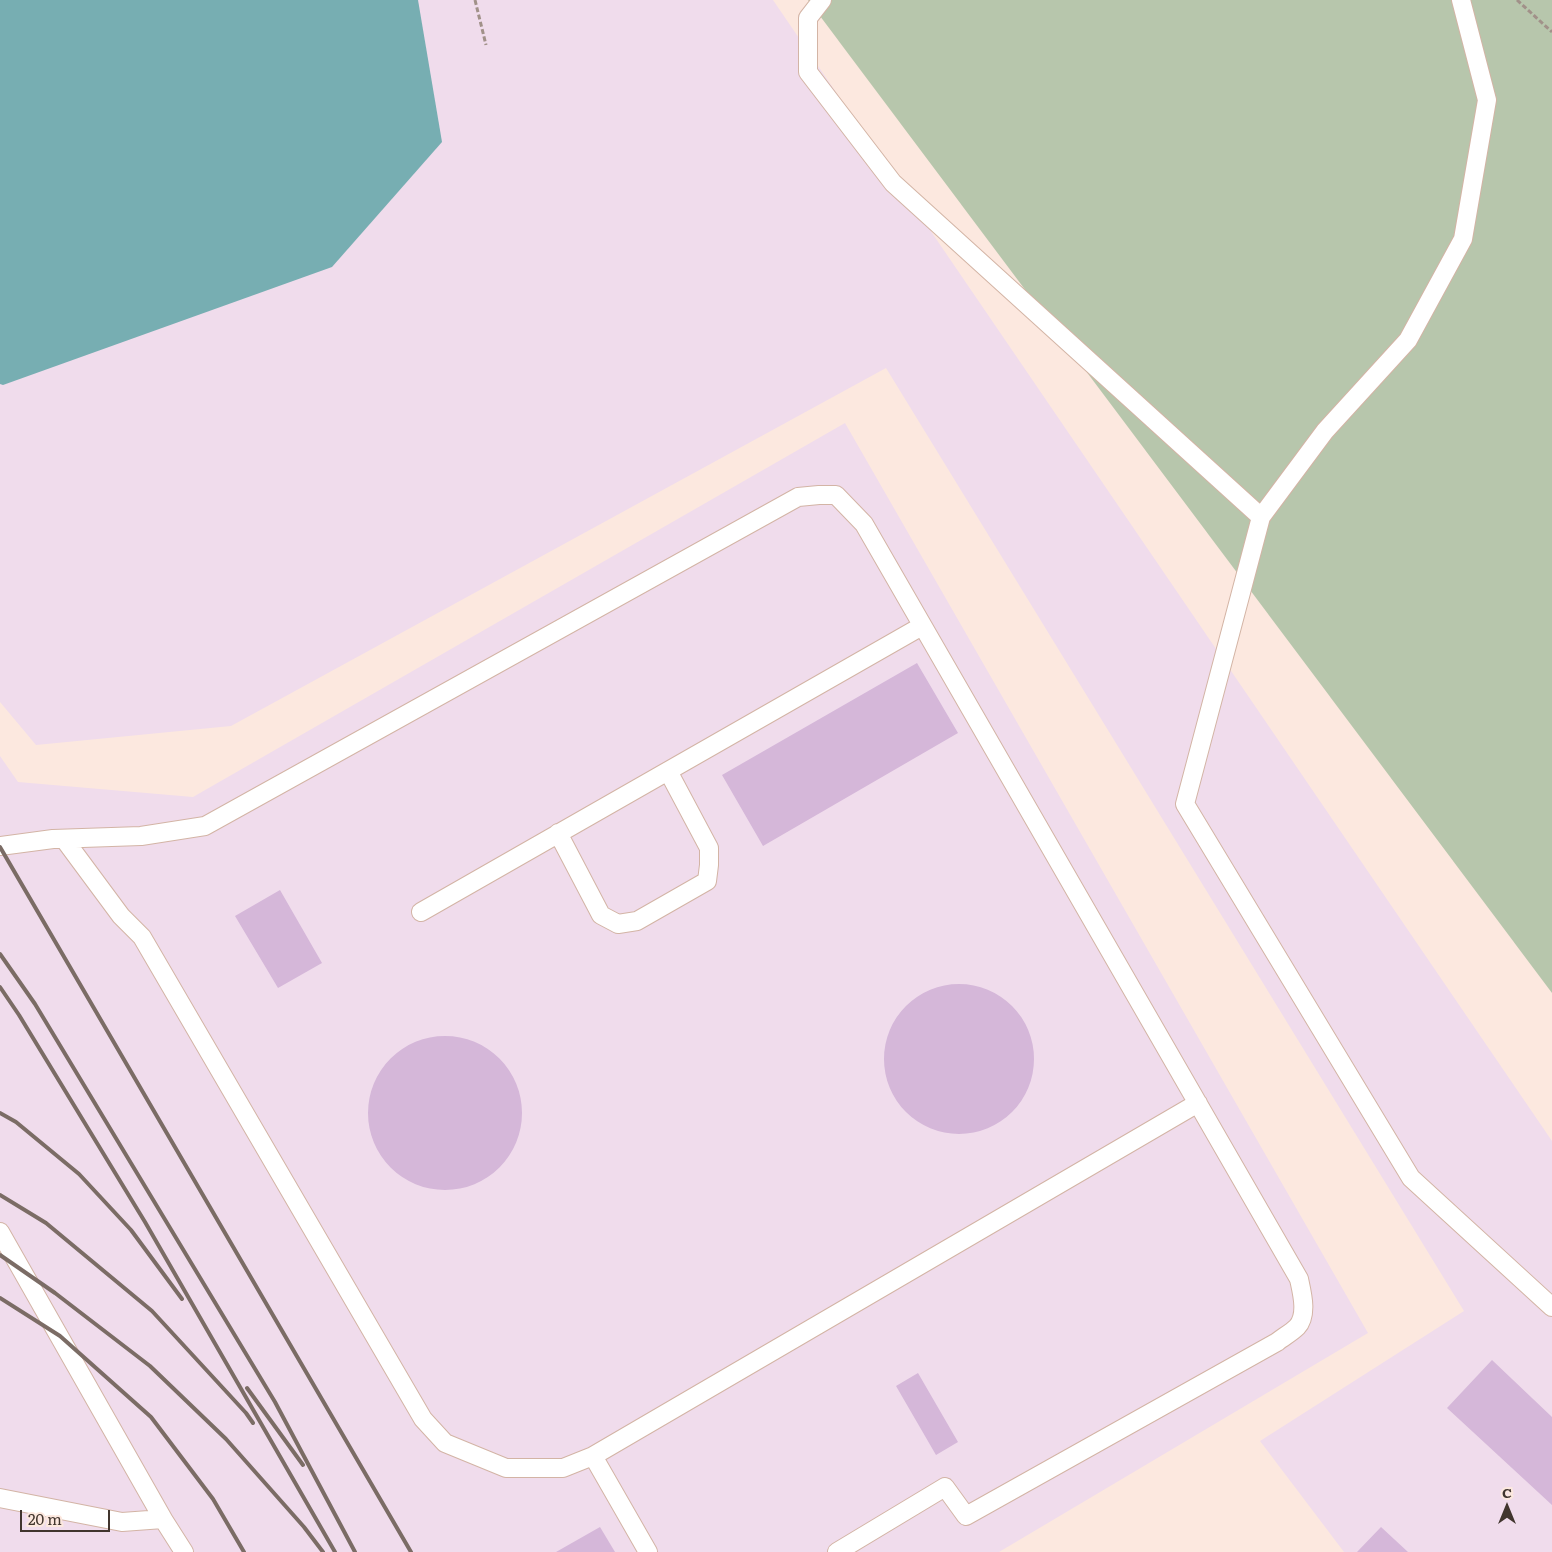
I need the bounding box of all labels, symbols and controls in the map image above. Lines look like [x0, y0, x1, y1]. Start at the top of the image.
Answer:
north arrow [1482, 1482, 1532, 1532]
text: С [1502, 1482, 1512, 1502]
scale bar [22, 1500, 112, 1532]
text: 20 m [28, 1507, 62, 1530]

